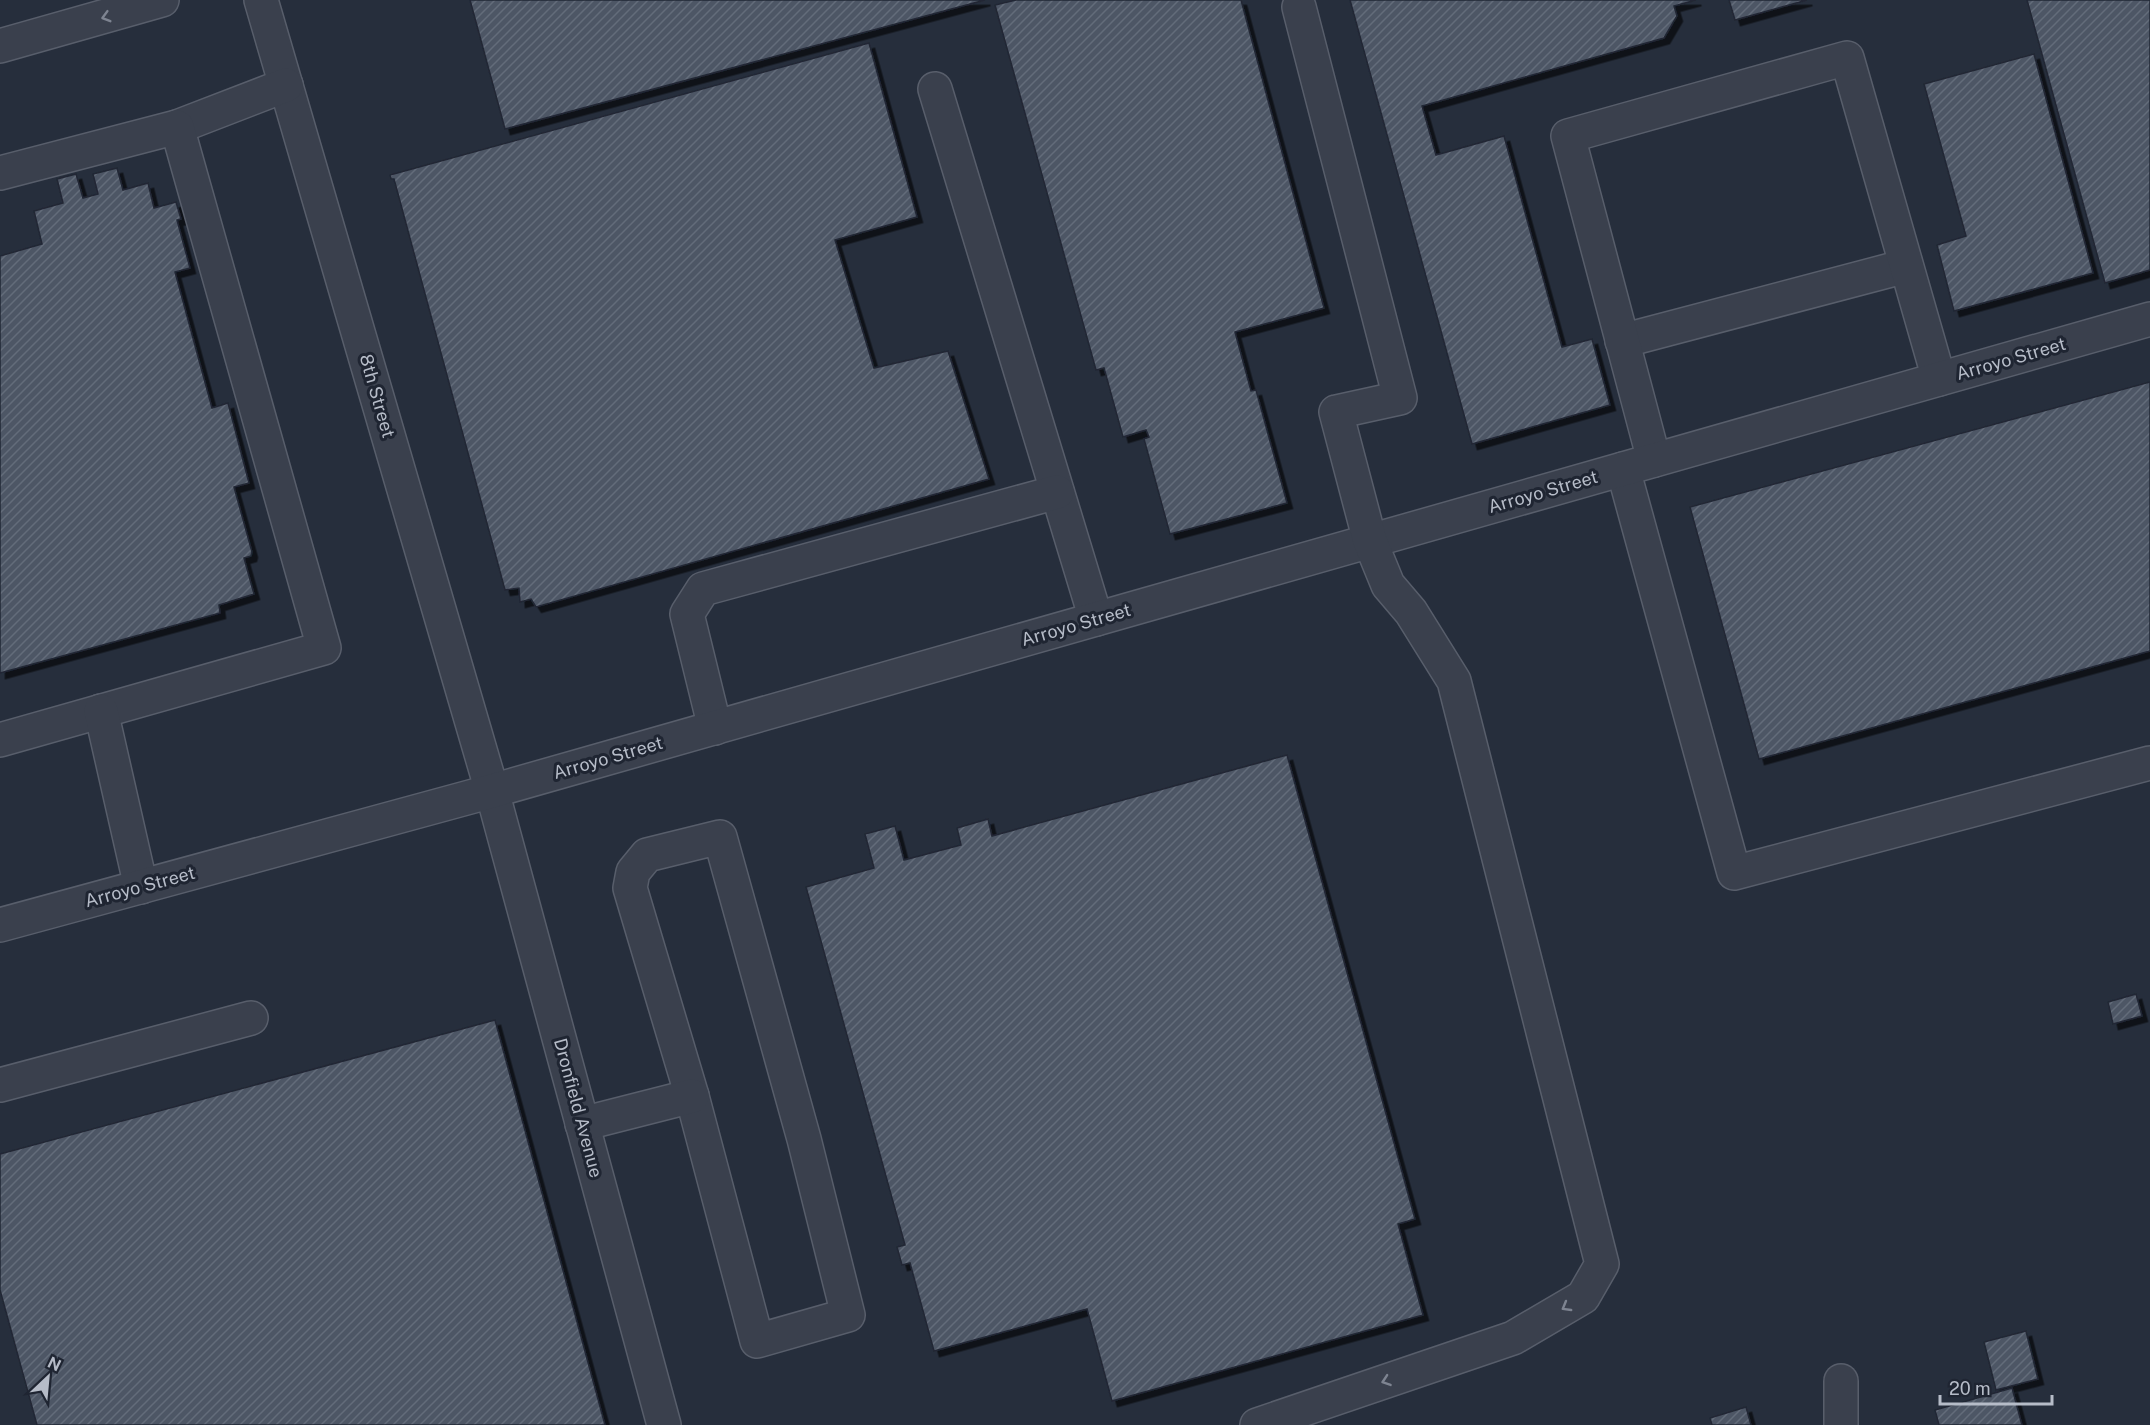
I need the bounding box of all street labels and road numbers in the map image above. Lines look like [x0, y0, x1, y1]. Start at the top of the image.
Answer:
street label: Arroyo Street [1954, 333, 2068, 384]
street label: 8th Street [356, 352, 399, 440]
street label: Arroyo Street [1486, 466, 1600, 517]
street label: Arroyo Street [1019, 599, 1133, 650]
street label: Arroyo Street [551, 732, 665, 783]
street label: Arroyo Street [82, 862, 197, 911]
street label: Dronfield Avenue [550, 1036, 607, 1180]

